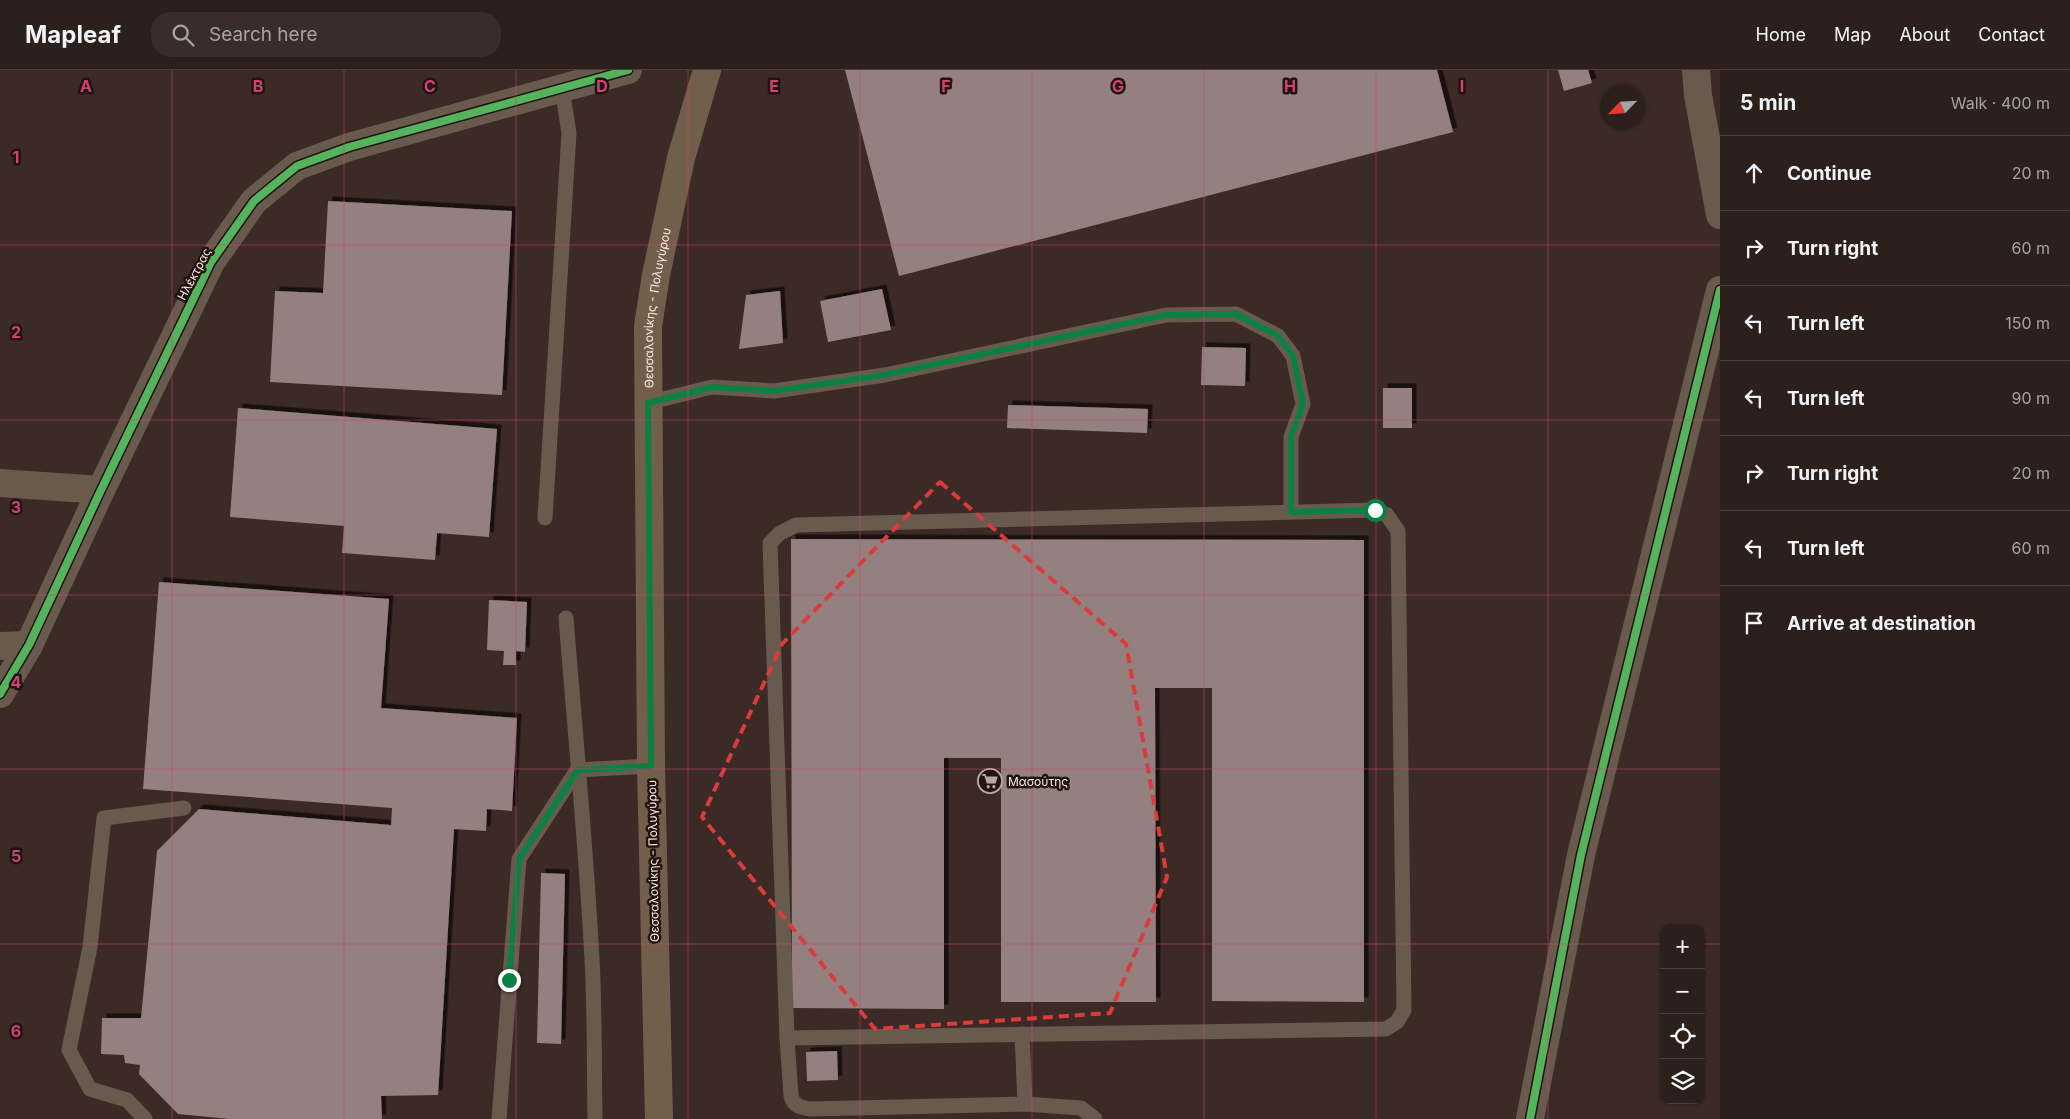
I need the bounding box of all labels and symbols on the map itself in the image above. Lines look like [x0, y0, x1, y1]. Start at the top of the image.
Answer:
text: A [80, 76, 92, 96]
text: B [253, 76, 263, 96]
text: C [424, 76, 436, 96]
text: D [596, 76, 608, 96]
text: E [769, 76, 779, 96]
text: F [941, 76, 951, 96]
text: G [1112, 76, 1124, 96]
text: H [1284, 76, 1296, 96]
text: I [1460, 76, 1464, 96]
north arrow [1600, 85, 1645, 130]
text: 1 [13, 147, 19, 167]
street label: Θεσσαλονίκης - Πολυγύρου [640, 226, 673, 388]
street label: Ηλέκτρας [174, 245, 214, 303]
text: 2 [11, 322, 21, 342]
text: 3 [11, 497, 21, 517]
route start [1364, 499, 1387, 522]
text: 4 [11, 672, 22, 692]
supermarket icon: Μασούτης [977, 768, 1003, 794]
place label: Μασούτης [1008, 774, 1068, 789]
street label: Θεσσαλονίκης - Πολυγύρου [644, 780, 662, 942]
text: 5 [11, 846, 21, 866]
route end [498, 969, 521, 992]
text: 6 [11, 1021, 21, 1041]

